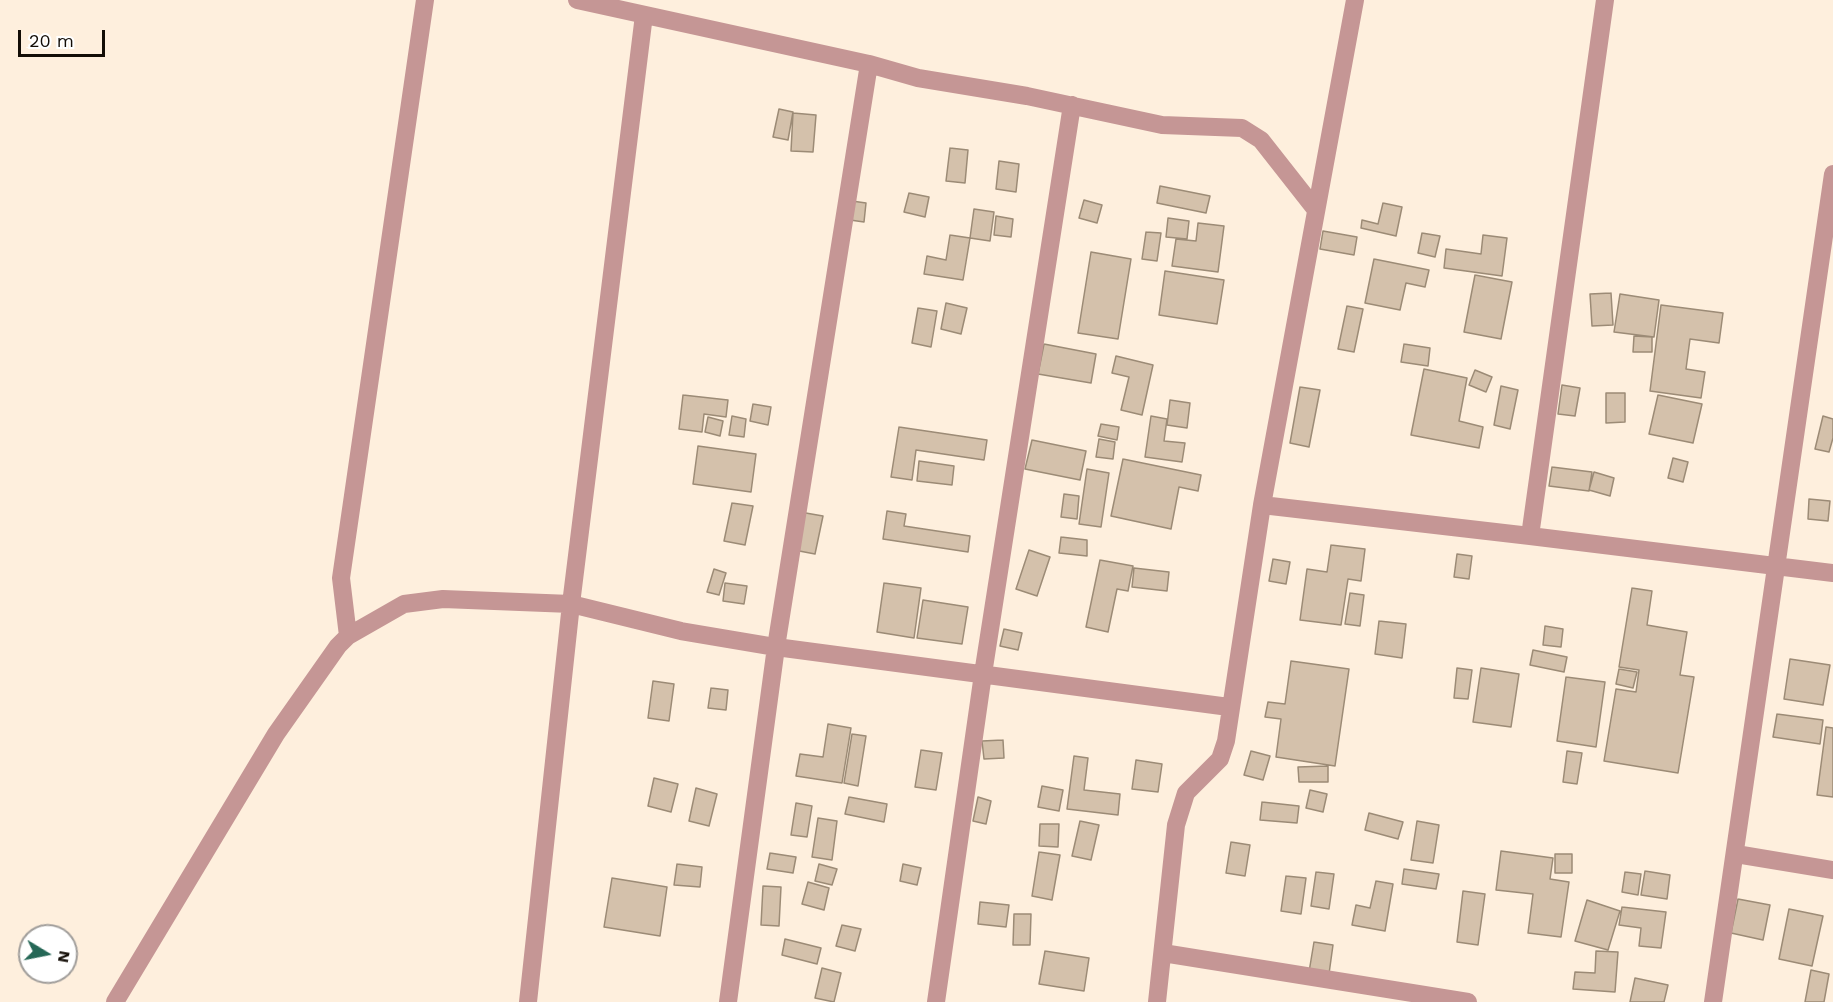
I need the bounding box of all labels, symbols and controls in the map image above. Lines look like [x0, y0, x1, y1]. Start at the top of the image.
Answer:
scale bar [21, 18, 108, 56]
text: 20 m [29, 30, 74, 51]
north arrow [18, 924, 78, 984]
text: N [54, 949, 75, 964]

